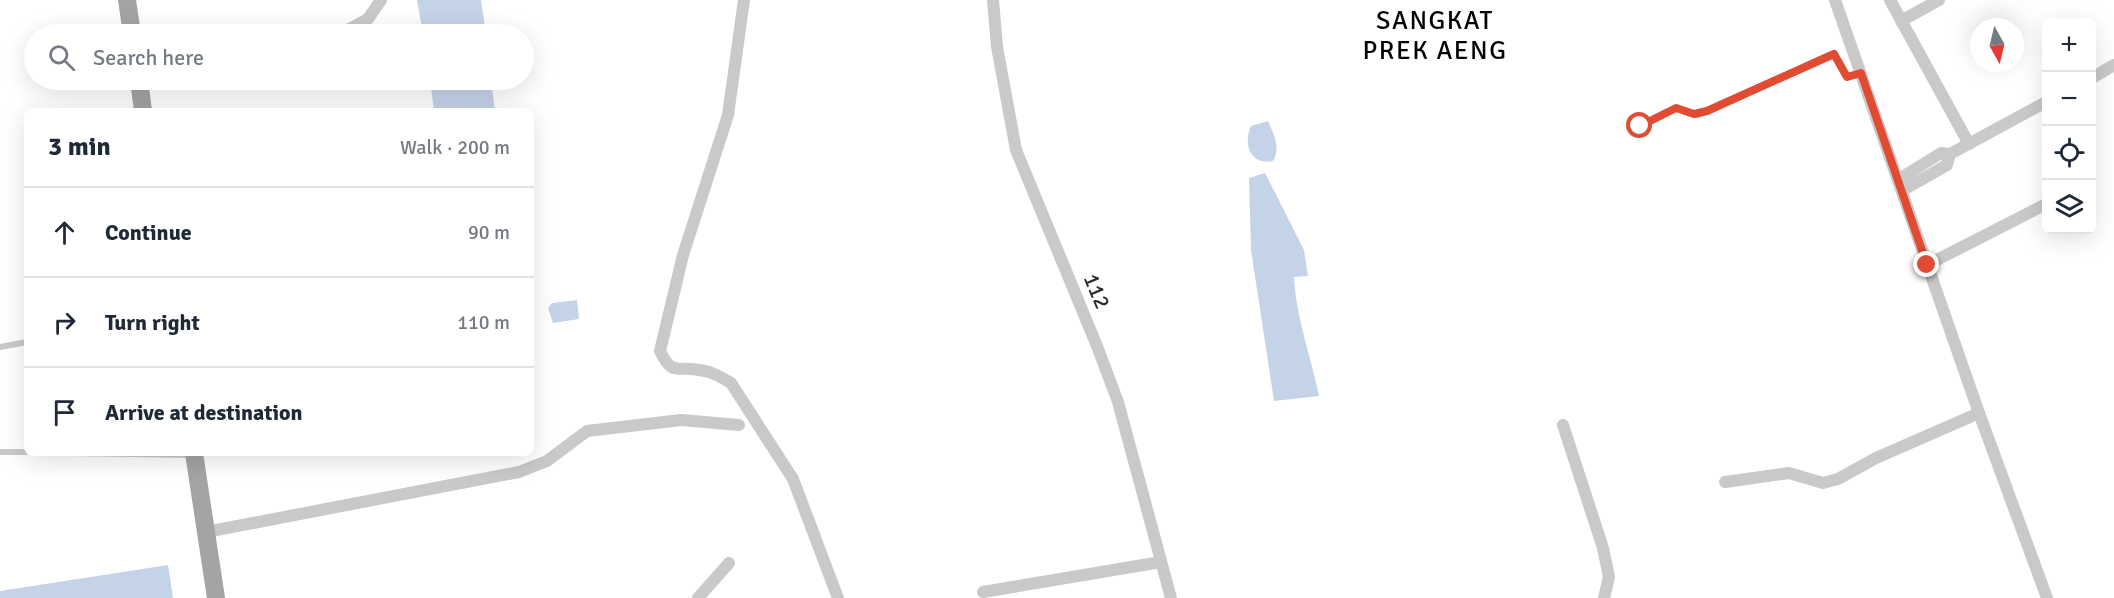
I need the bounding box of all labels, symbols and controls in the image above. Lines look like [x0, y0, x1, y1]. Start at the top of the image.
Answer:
district label: SANGKAT PREK AENG [1363, 5, 1507, 67]
north arrow [1970, 18, 2024, 72]
map controls [2042, 18, 2096, 234]
button: + [2042, 18, 2096, 72]
search box [24, 24, 534, 90]
icon: search [45, 41, 78, 74]
text: Search here [93, 44, 204, 71]
button: − [2042, 72, 2096, 126]
route start [1626, 112, 1652, 138]
button: locate [2042, 126, 2096, 180]
text: 3 min [48, 131, 111, 163]
text: Walk · 200 m [400, 135, 510, 160]
button: layers [2042, 180, 2096, 234]
icon: ahead [48, 216, 81, 249]
text: Continue [105, 219, 192, 246]
text: 90 m [468, 220, 510, 245]
route end [1913, 251, 1939, 277]
street label: 112 [1078, 269, 1116, 313]
icon: right [48, 306, 81, 339]
text: Turn right [105, 309, 200, 336]
text: 110 m [457, 310, 510, 335]
icon: arrive [48, 396, 81, 429]
text: Arrive at destination [105, 399, 302, 426]

